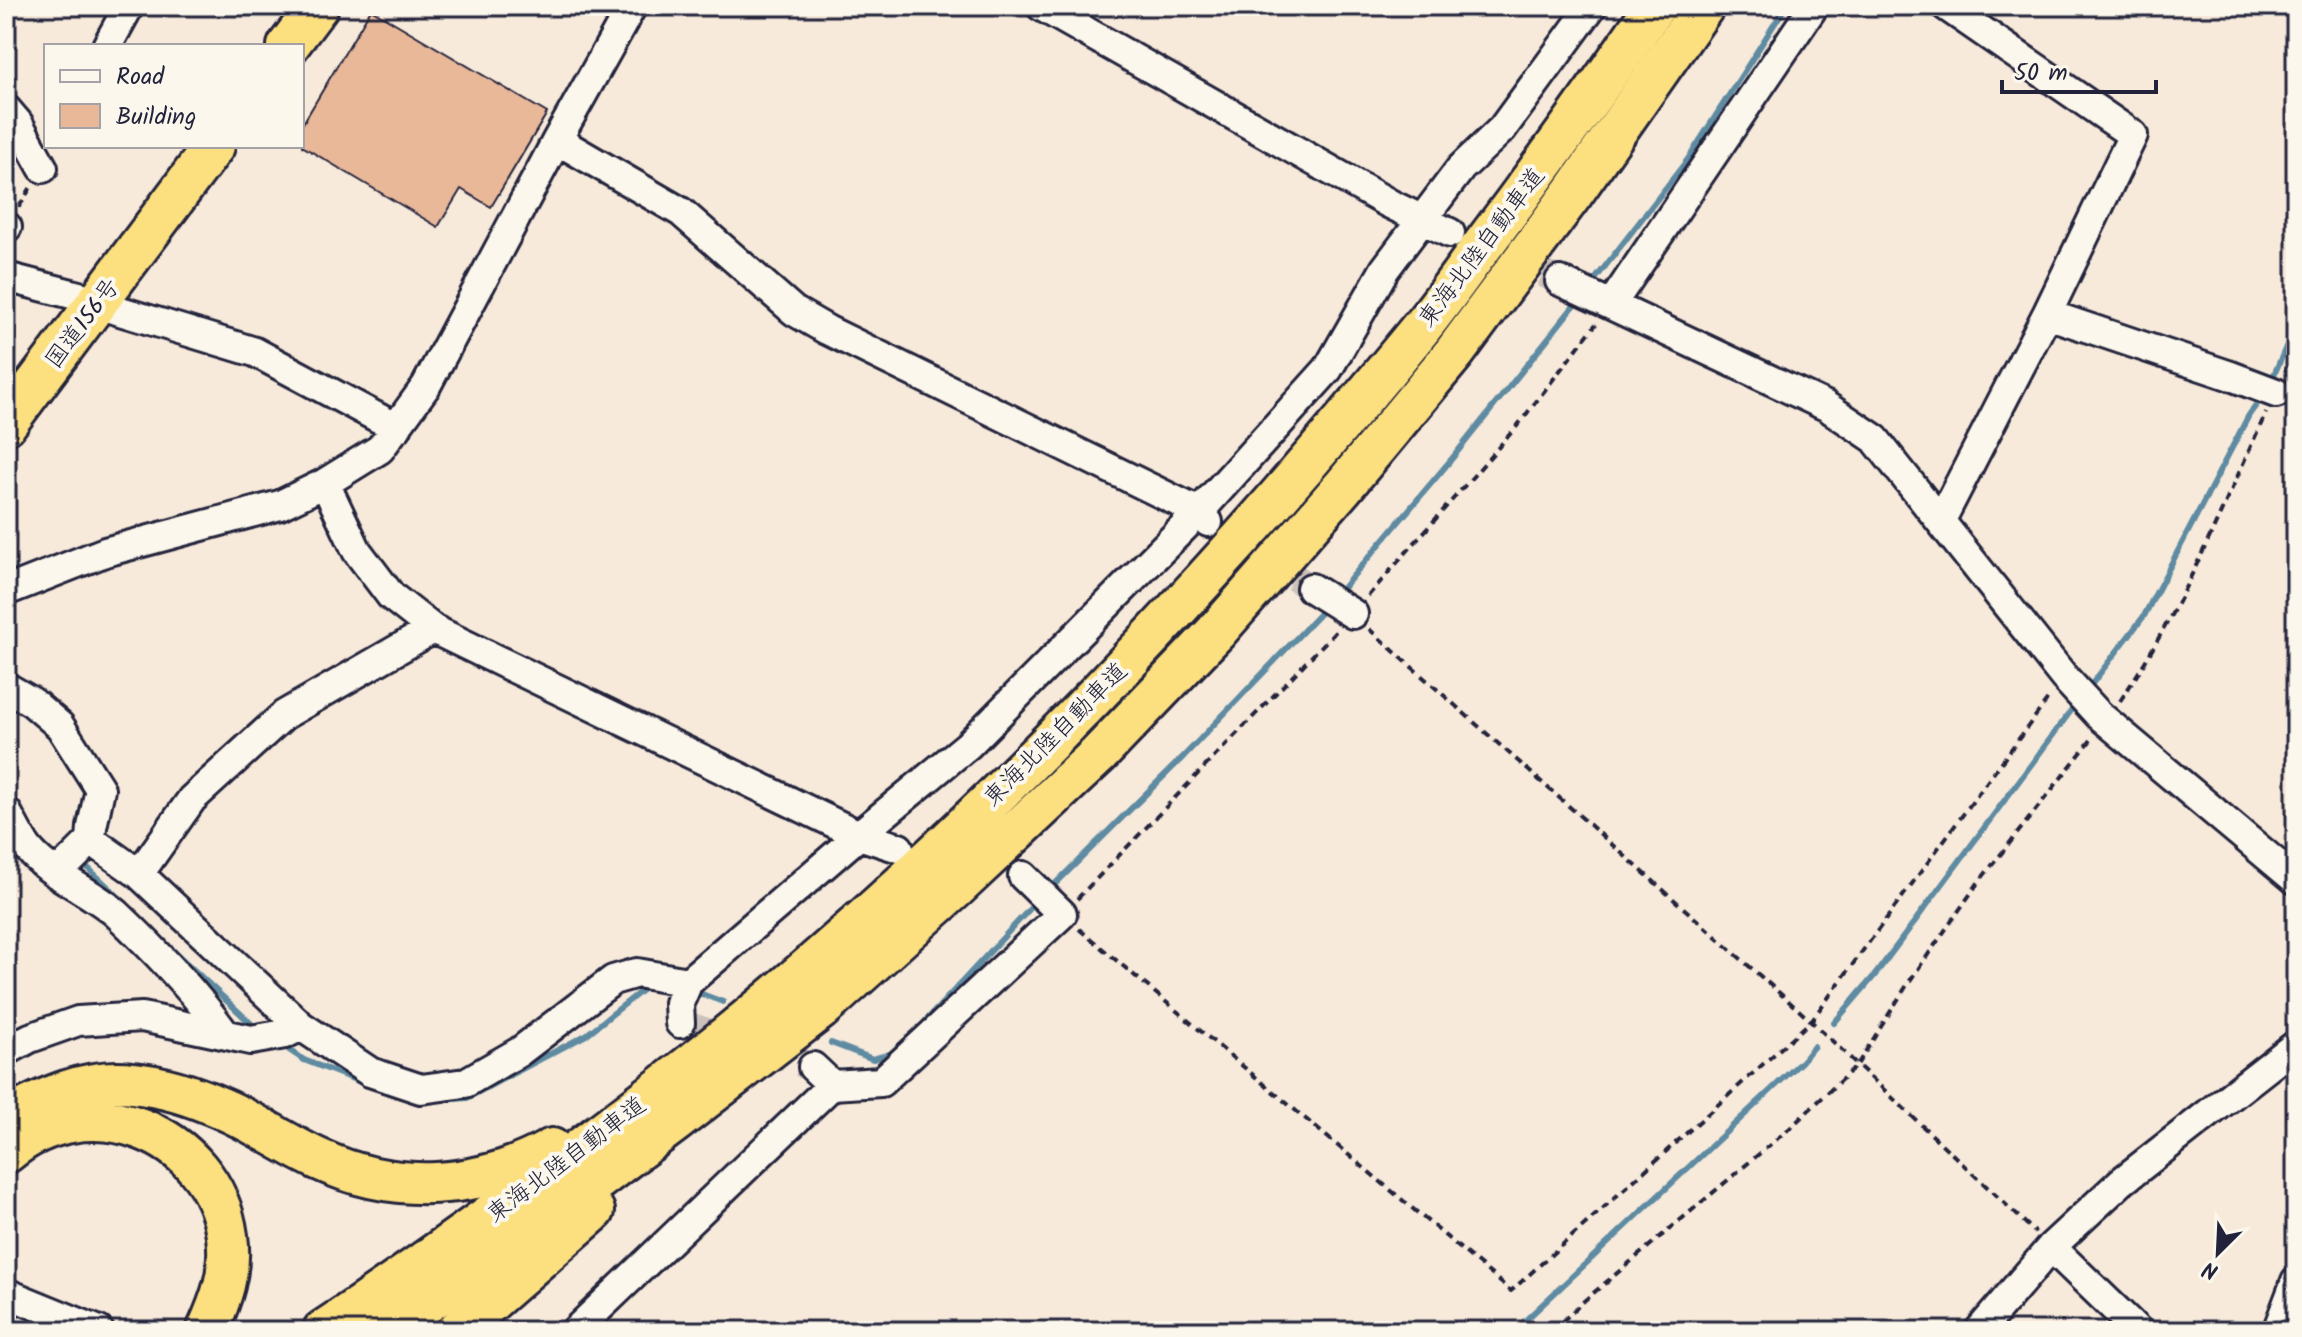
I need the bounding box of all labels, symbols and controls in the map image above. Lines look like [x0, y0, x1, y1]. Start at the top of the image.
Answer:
legend [44, 44, 304, 148]
scale bar [2002, 44, 2156, 94]
text: 50 m [2014, 54, 2068, 93]
text: Road [116, 58, 165, 97]
text: Building [116, 98, 196, 137]
street label: 東海北陸自動車道 [1409, 159, 1556, 336]
street label: 国道156号 [36, 270, 131, 378]
street label: 東海北陸自動車道 [974, 653, 1138, 817]
street label: 東海北陸自動車道 [478, 1087, 655, 1234]
north arrow [2178, 1213, 2258, 1293]
text: N [2197, 1250, 2224, 1288]

